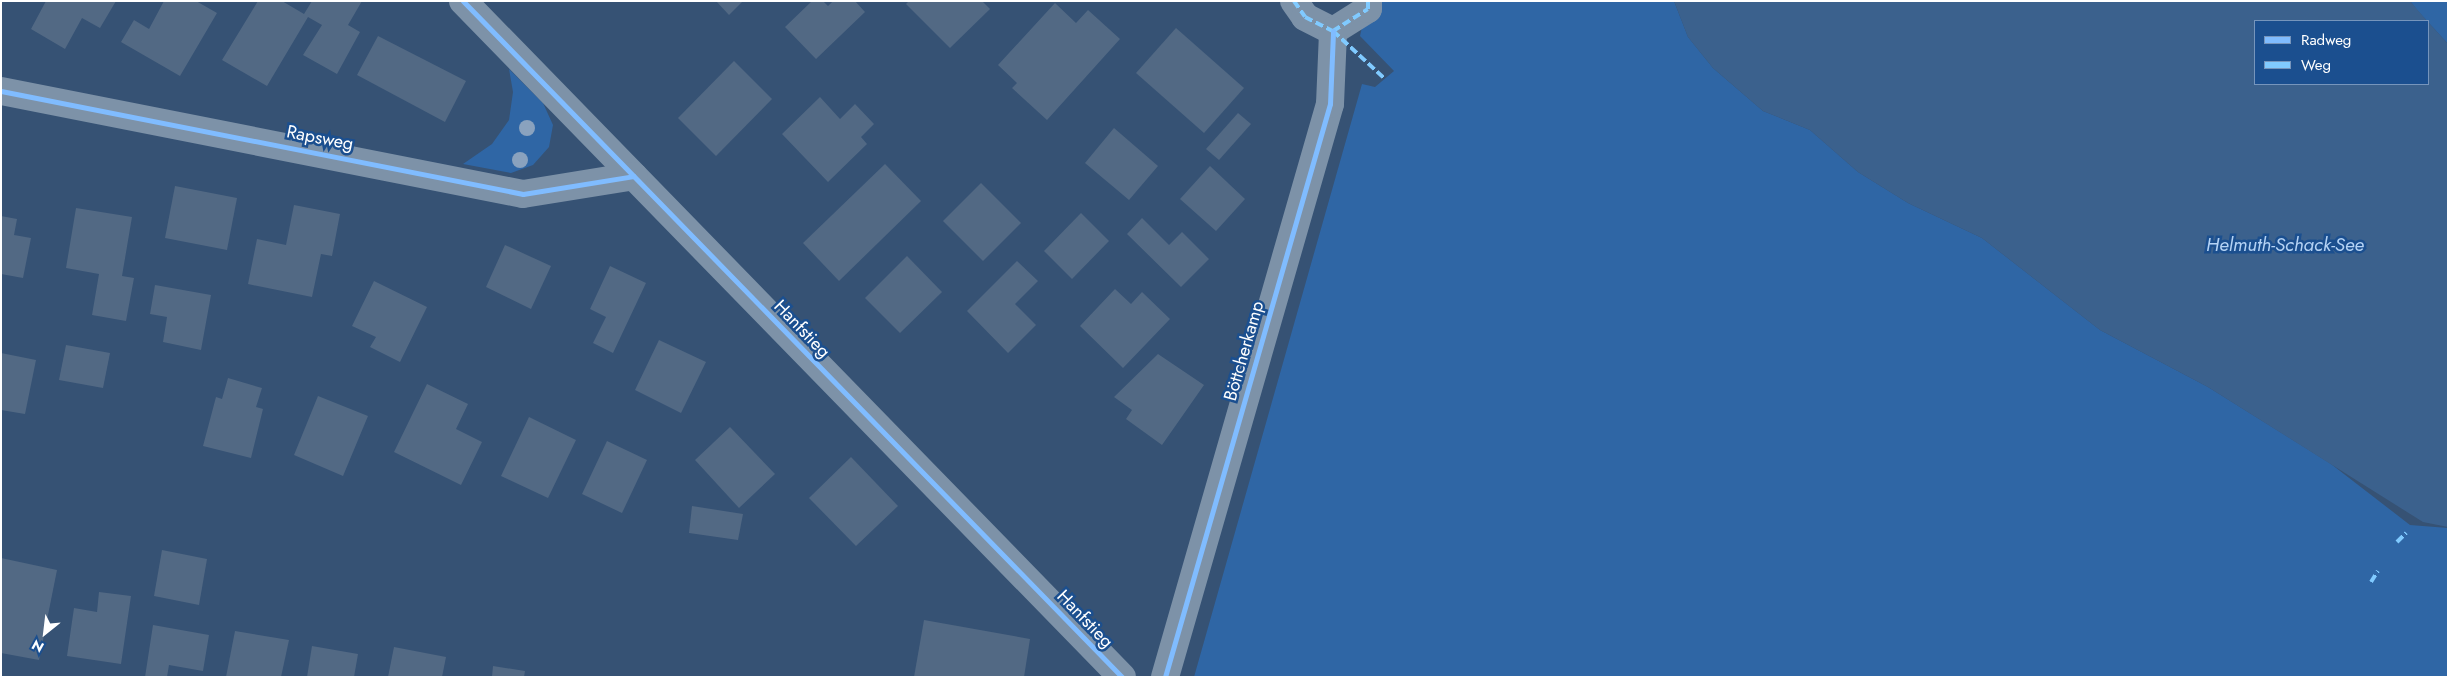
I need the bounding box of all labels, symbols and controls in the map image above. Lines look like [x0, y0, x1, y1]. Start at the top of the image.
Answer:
legend [2254, 20, 2429, 85]
text: Radweg [2301, 29, 2351, 51]
text: Weg [2301, 54, 2331, 76]
street label: Rapsweg [285, 121, 355, 155]
water label: Helmuth-Schack-See [2206, 234, 2364, 256]
street label: Hanfstieg [769, 296, 835, 362]
street label: Böttcherkamp [1219, 299, 1269, 403]
street label: Hanfstieg [1052, 586, 1118, 652]
north arrow [20, 608, 70, 658]
text: N [28, 635, 47, 658]

